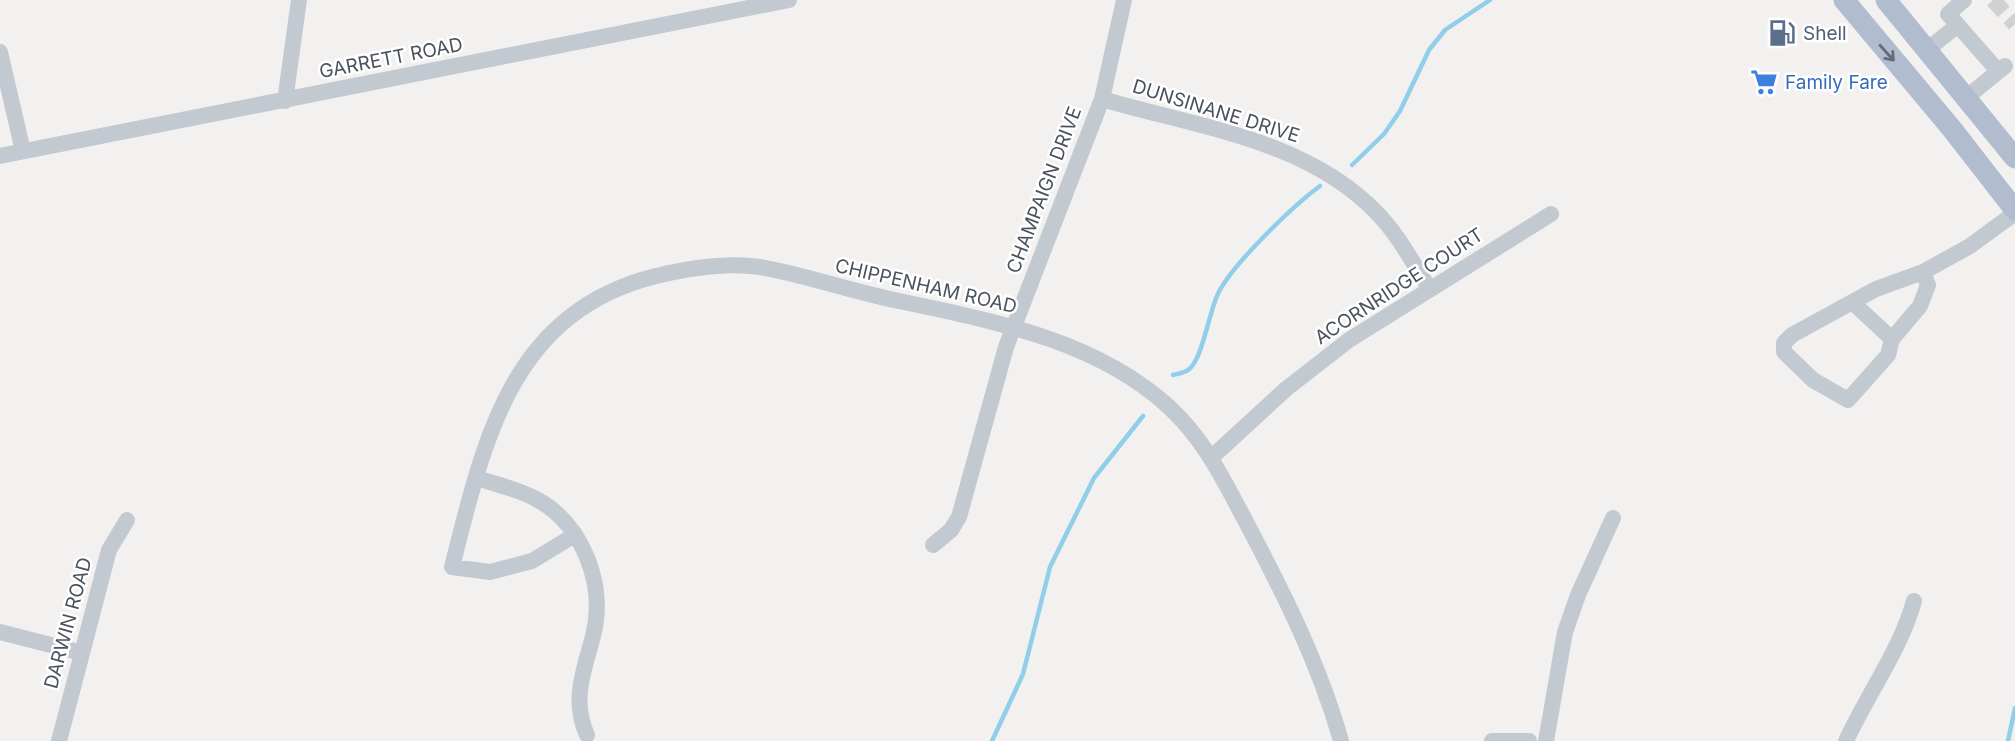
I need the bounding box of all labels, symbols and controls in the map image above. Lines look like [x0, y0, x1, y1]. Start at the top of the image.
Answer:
fuel station icon: Shell [1767, 18, 1797, 48]
place label: Shell [1803, 22, 1847, 45]
street label: GARRETT ROAD [317, 33, 465, 83]
one-way arrow [1879, 44, 1895, 62]
supermarket icon: Family Fare [1749, 67, 1779, 97]
place label: Family Fare [1785, 71, 1888, 94]
street label: DUNSINANE DRIVE [1130, 75, 1302, 147]
street label: CHAMPAIGN DRIVE [1002, 103, 1086, 277]
street label: ACORNRIDGE COURT [1310, 223, 1488, 349]
street label: CHIPPENHAM ROAD [833, 254, 1019, 318]
street label: DARWIN ROAD [39, 555, 97, 691]

